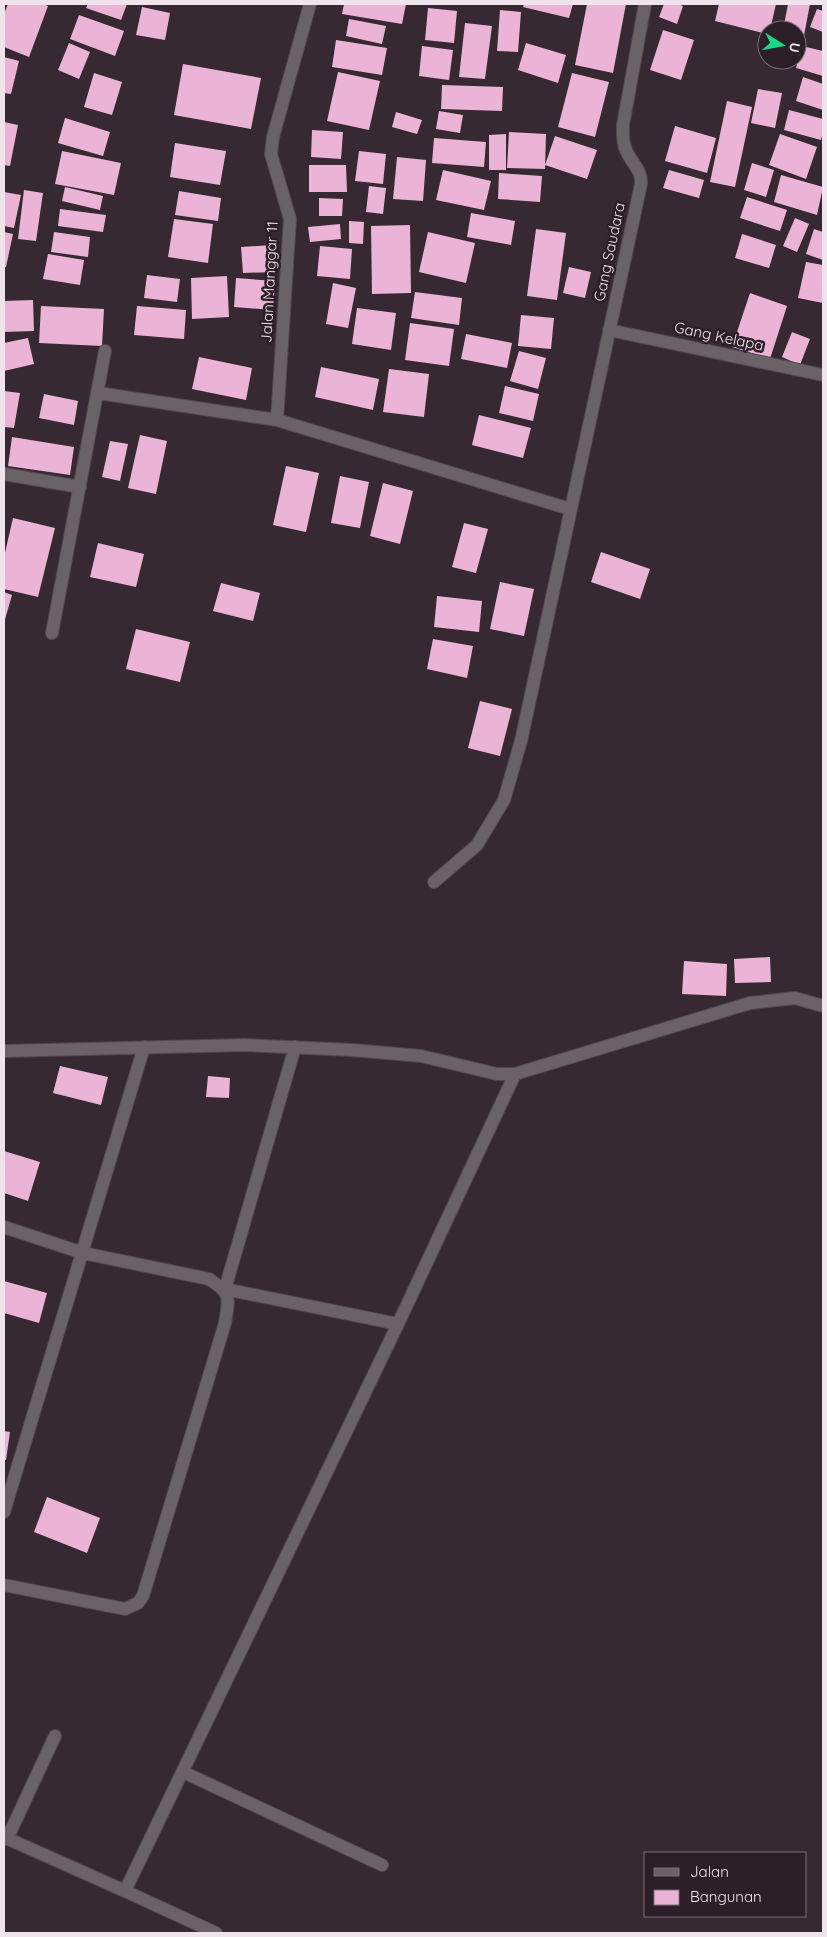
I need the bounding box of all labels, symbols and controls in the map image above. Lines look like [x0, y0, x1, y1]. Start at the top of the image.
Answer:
north arrow [757, 20, 807, 70]
text: U [785, 41, 805, 54]
street label: Gang Saudara [589, 201, 629, 303]
street label: Jalan Manggar 11 [256, 221, 282, 343]
street label: Gang Kelapa [673, 317, 765, 355]
legend [644, 1852, 807, 1917]
text: Jalan [690, 1862, 729, 1881]
text: Bangunan [690, 1887, 762, 1906]

